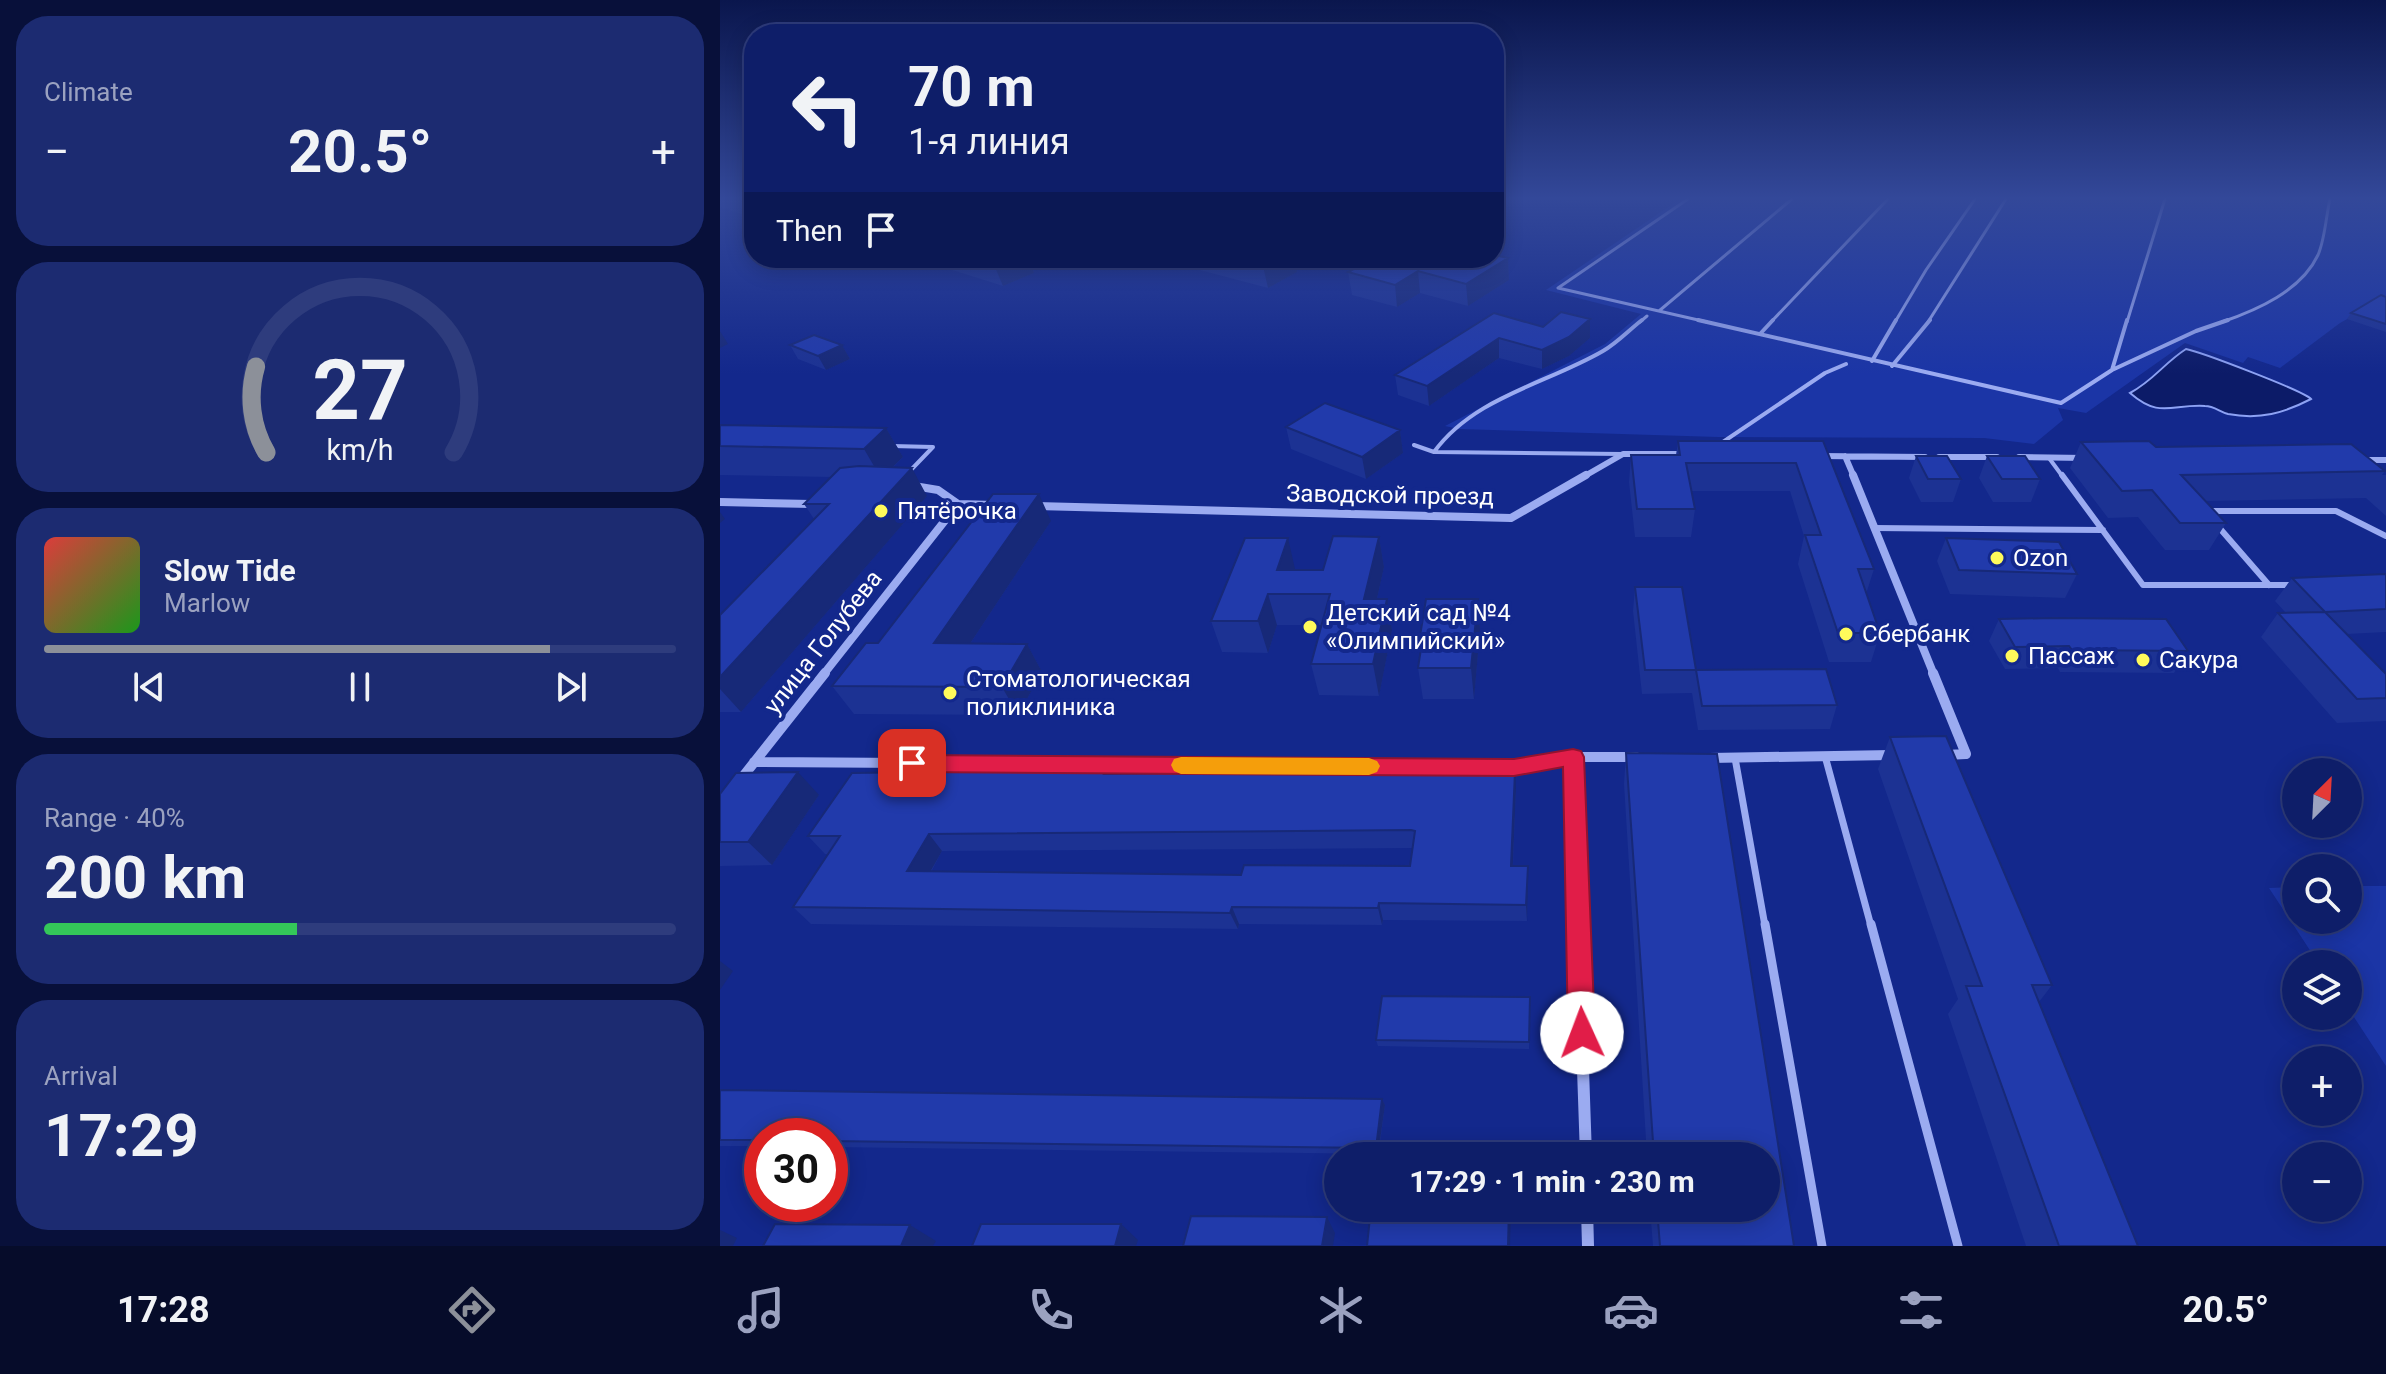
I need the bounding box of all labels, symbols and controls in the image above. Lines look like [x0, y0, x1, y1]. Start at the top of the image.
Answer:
text: 70 m [908, 54, 1035, 120]
icon: left [776, 56, 880, 160]
text: Climate [44, 77, 133, 107]
text: 20.5° [288, 116, 432, 187]
text: 1-я линия [908, 121, 1070, 163]
text: − [44, 126, 69, 178]
text: + [651, 126, 676, 178]
icon: arrive [859, 208, 903, 252]
text: Then [776, 213, 843, 248]
text: 27 [312, 342, 408, 439]
text: km/h [326, 433, 394, 467]
street label: Заводской проезд [1286, 479, 1494, 511]
place label: Пятёрочка [897, 497, 1017, 525]
marker: Пятёрочка [872, 502, 890, 520]
place label: Ozon [2013, 544, 2068, 572]
marker: Ozon [1988, 549, 2006, 567]
text: Slow Tide [164, 553, 296, 588]
street label: улица Голубева [758, 565, 888, 719]
text: Marlow [164, 588, 250, 618]
place label: Детский сад №4 «Олимпийский» [1326, 599, 1511, 655]
marker: Детский сад №4 «Олимпийский» [1301, 618, 1319, 636]
place label: Сбербанк [1862, 620, 1970, 648]
marker: Сбербанк [1837, 625, 1855, 643]
place label: Пассаж [2028, 642, 2115, 670]
place label: Сакура [2159, 646, 2239, 674]
marker: Пассаж [2003, 647, 2021, 665]
marker: Сакура [2134, 651, 2152, 669]
icon: previous [127, 665, 171, 709]
icon: pause [338, 665, 382, 709]
icon: next [549, 665, 593, 709]
place label: Стоматологическая поликлиника [966, 665, 1191, 721]
marker: Стоматологическая поликлиника [941, 684, 959, 702]
pin [878, 729, 946, 797]
icon: arrive [890, 741, 934, 785]
north arrow [2282, 758, 2362, 838]
map controls [2282, 758, 2362, 1222]
text: Range · 40% [44, 803, 185, 833]
text: 200 km [44, 842, 246, 913]
button: search [2282, 854, 2362, 934]
button: layers [2282, 950, 2362, 1030]
position arrow [1540, 991, 1624, 1075]
button: + [2282, 1046, 2362, 1126]
text: Arrival [44, 1061, 118, 1091]
text: 17:29 [44, 1100, 199, 1171]
speed limit sign: 30 [744, 1118, 848, 1222]
button: − [2282, 1142, 2362, 1222]
text: 17:29 · 1 min · 230 m [1409, 1164, 1695, 1199]
icon: directions [444, 1282, 500, 1338]
icon: music [733, 1282, 789, 1338]
icon: phone [1023, 1282, 1079, 1338]
icon: climate [1313, 1282, 1369, 1338]
icon: car [1603, 1282, 1659, 1338]
icon: filters [1893, 1282, 1949, 1338]
text: 17:28 [117, 1289, 210, 1331]
text: 20.5° [2183, 1289, 2269, 1331]

